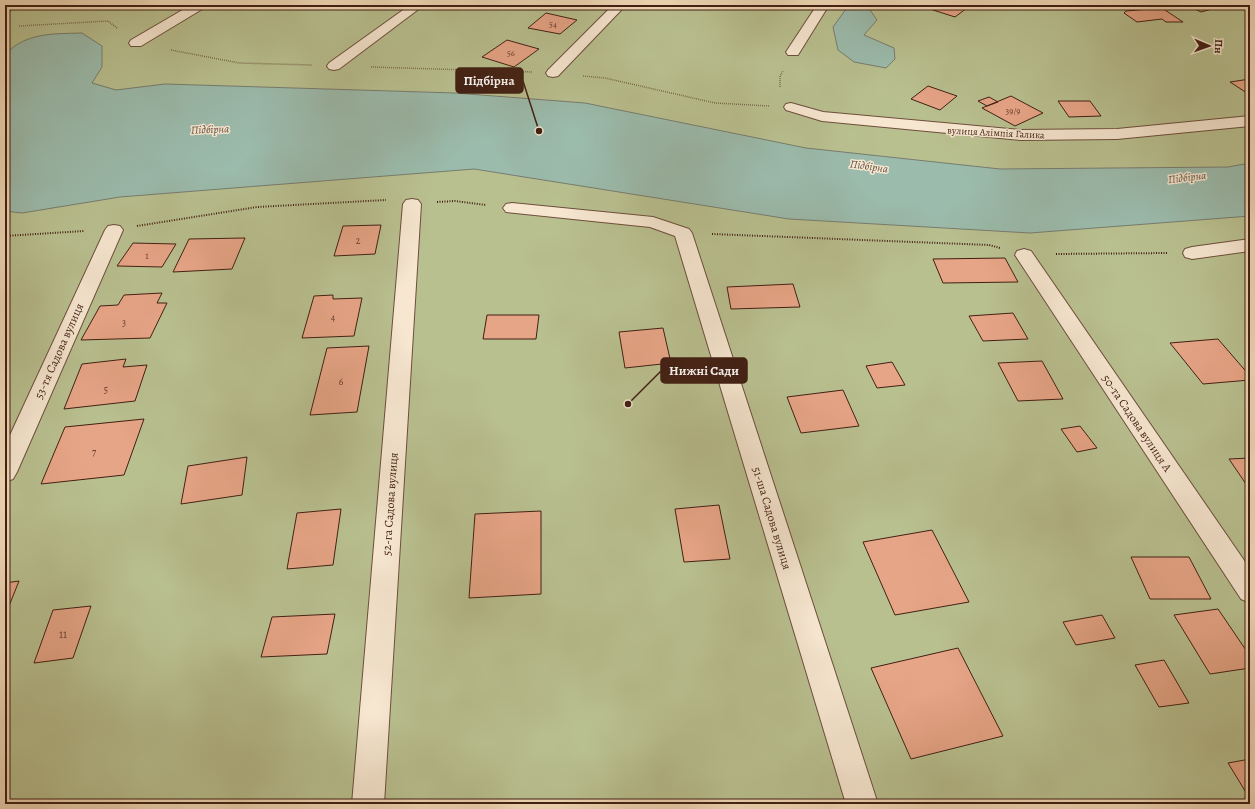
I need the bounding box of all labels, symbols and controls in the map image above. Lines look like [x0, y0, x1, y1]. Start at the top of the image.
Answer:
house number: 54 [549, 18, 557, 30]
north arrow [1189, 26, 1229, 66]
text: Пн [1211, 39, 1226, 54]
house number: 56 [507, 47, 515, 59]
callout: Підбірна [456, 68, 523, 93]
text: Підбірна [463, 72, 515, 89]
house number: 39/9 [1006, 105, 1020, 117]
water label: Підбірна [191, 121, 229, 138]
street label: вулиця Алімпія Галика [947, 123, 1045, 142]
water label: Підбірна [849, 156, 889, 177]
water label: Підбірна [1167, 168, 1207, 187]
house number: 2 [356, 234, 361, 247]
house number: 1 [145, 249, 149, 262]
street label: 53-тя Садова вулиця [31, 300, 87, 402]
house number: 4 [331, 311, 336, 324]
house number: 3 [122, 316, 126, 329]
callout: Нижні Сади [661, 358, 747, 383]
text: Нижні Сади [669, 362, 739, 379]
street label: 50-та Садова вулиця А [1099, 371, 1176, 476]
house number: 6 [339, 375, 344, 388]
house number: 5 [104, 383, 108, 396]
house number: 7 [92, 445, 97, 458]
street label: 52-га Садова вулиця [378, 452, 402, 556]
street label: 51-ша Садова вулиця [749, 465, 795, 572]
house number: 11 [59, 626, 67, 642]

